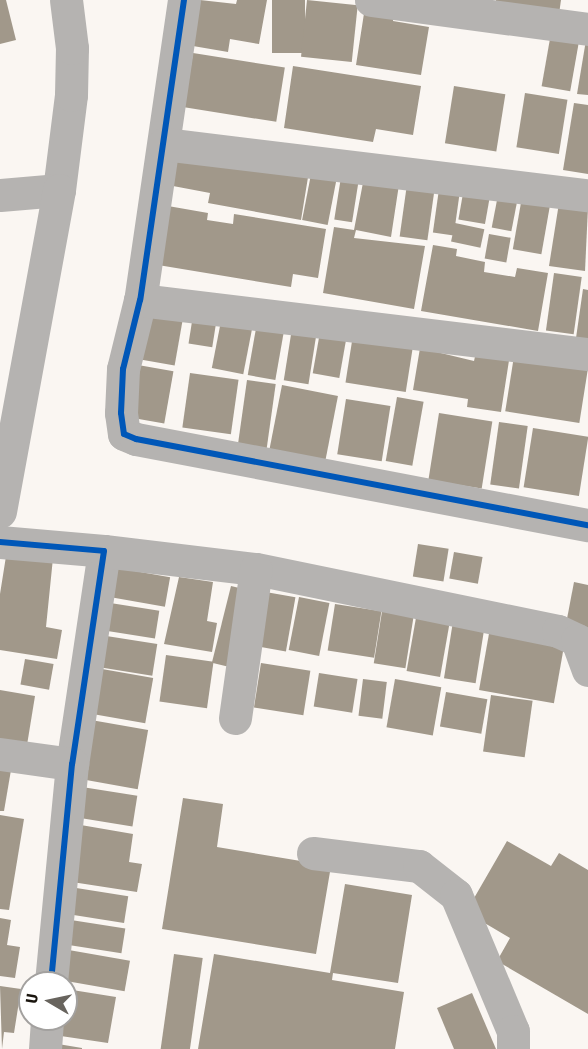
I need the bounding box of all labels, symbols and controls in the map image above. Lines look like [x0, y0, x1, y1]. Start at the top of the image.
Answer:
north arrow [18, 971, 78, 1031]
text: U [22, 992, 42, 1005]

